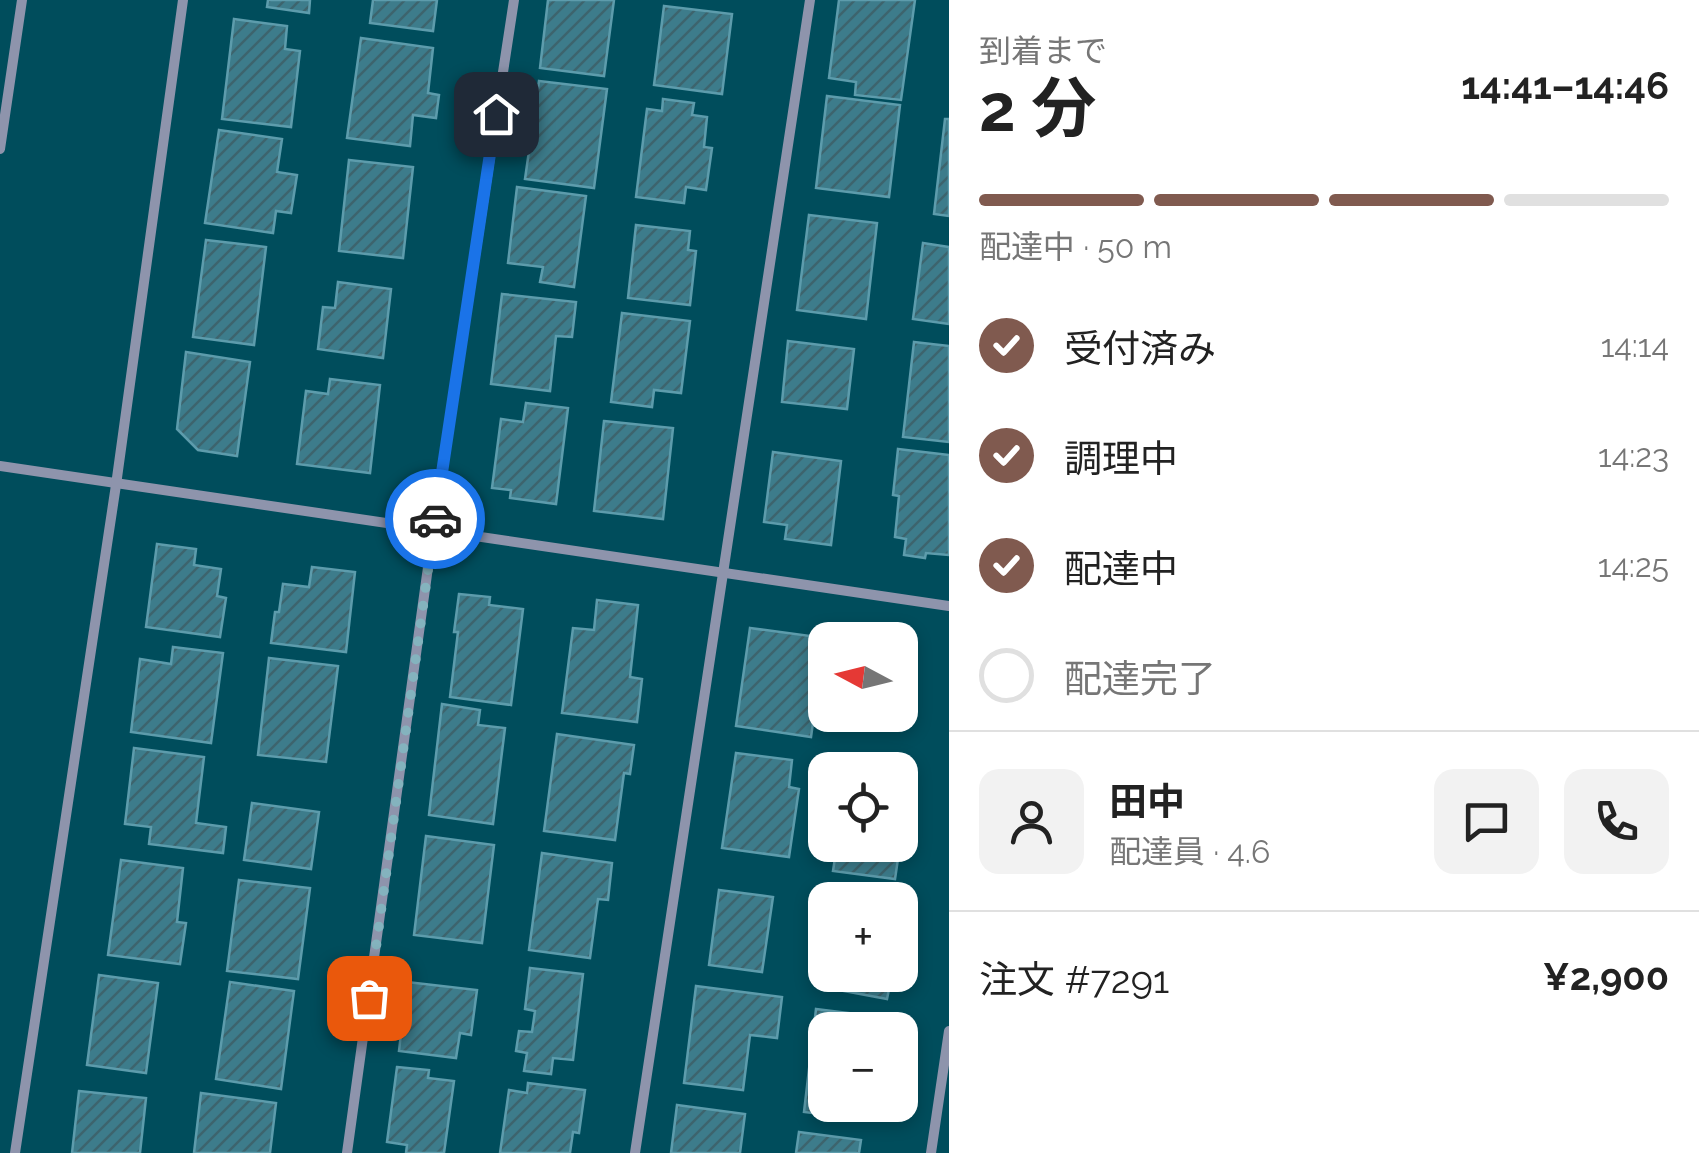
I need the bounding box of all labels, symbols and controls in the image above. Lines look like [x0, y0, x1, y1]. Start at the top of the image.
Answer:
text: 到着まで [979, 32, 1107, 69]
text: 14:41–14:46 [1461, 63, 1669, 108]
text: 2 分 [979, 70, 1096, 146]
pin [454, 72, 539, 157]
icon: home [469, 87, 524, 142]
text: 配達中 · 50 m [979, 228, 1172, 265]
icon: check [979, 318, 1034, 373]
text: 受付済み [1064, 326, 1216, 371]
text: 14:14 [1601, 327, 1669, 364]
icon: check [979, 428, 1034, 483]
text: 調理中 [1064, 436, 1178, 481]
text: 14:23 [1598, 437, 1669, 474]
courier [385, 469, 485, 569]
icon: car [408, 492, 463, 547]
icon: check [979, 538, 1034, 593]
text: 配達中 [1064, 546, 1178, 591]
text: 14:25 [1598, 547, 1669, 584]
north arrow [808, 622, 918, 732]
map controls [808, 622, 918, 1122]
text: 配達完了 [1064, 656, 1216, 701]
button: locate [808, 752, 918, 862]
button: person [979, 769, 1084, 874]
button: chat [1434, 769, 1539, 874]
button: phone [1564, 769, 1669, 874]
text: 田中 [1109, 779, 1185, 824]
text: 配達員 · 4.6 [1109, 833, 1270, 870]
button: + [808, 882, 918, 992]
text: ¥2,900 [1543, 954, 1669, 999]
pin [327, 956, 412, 1041]
text: 注文 #7291 [979, 957, 1169, 1002]
icon: bag [342, 971, 397, 1026]
button: − [808, 1012, 918, 1122]

